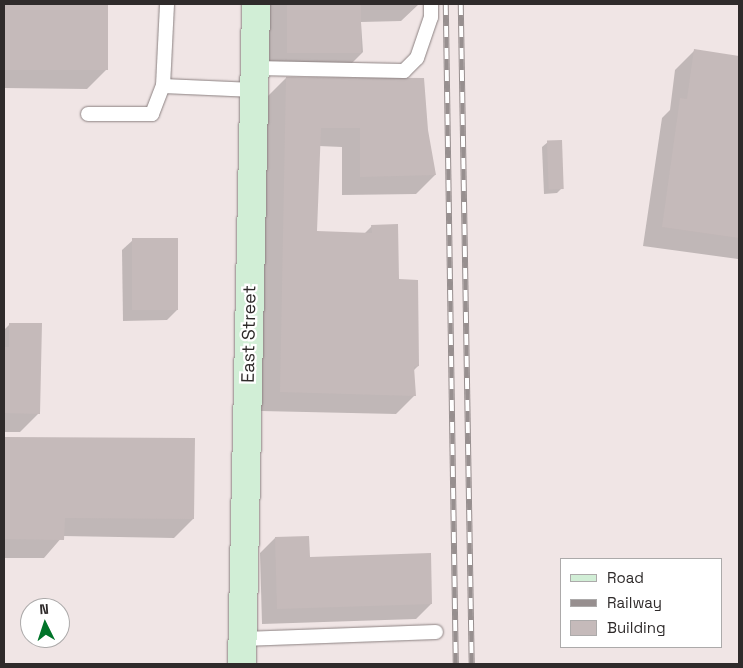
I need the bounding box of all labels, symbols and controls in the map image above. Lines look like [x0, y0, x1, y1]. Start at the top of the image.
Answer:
street label: East Street [237, 285, 261, 383]
legend [560, 558, 723, 648]
text: Road [607, 568, 644, 587]
text: Railway [607, 593, 662, 612]
north arrow [20, 598, 70, 648]
text: N [39, 600, 49, 618]
text: Building [607, 618, 666, 637]

